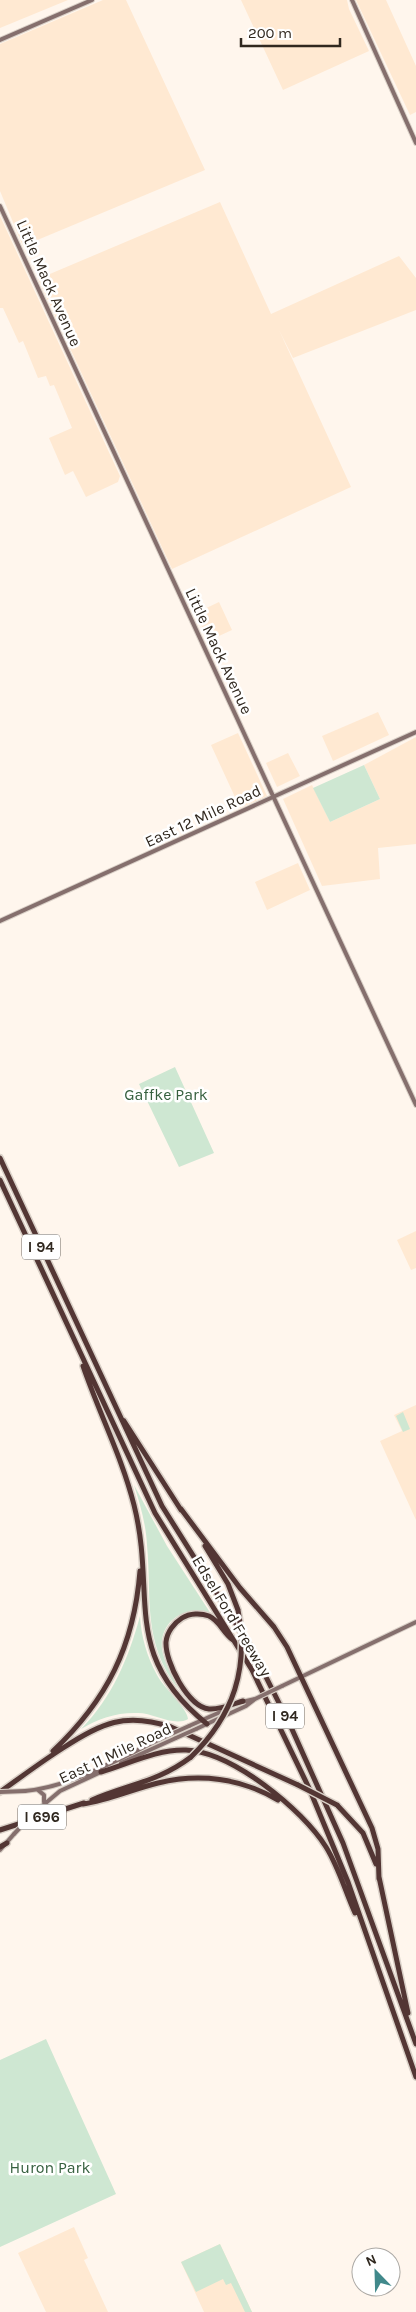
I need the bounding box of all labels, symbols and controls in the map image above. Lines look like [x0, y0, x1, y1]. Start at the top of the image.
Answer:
scale bar [241, 15, 340, 47]
text: 200 m [248, 24, 292, 42]
street label: Little Mack Avenue [12, 217, 86, 349]
street label: Little Mack Avenue [181, 585, 257, 717]
street label: East 12 Mile Road [142, 781, 264, 851]
park label: Gaffke Park [124, 1085, 208, 1104]
road number: I 94 [22, 1234, 60, 1260]
street label: Edsel Ford Freeway [188, 1552, 276, 1680]
road number: I 94 [266, 1704, 304, 1728]
street label: East 11 Mile Road [56, 1719, 174, 1787]
road number: I 696 [18, 1804, 66, 1830]
park label: Huron Park [10, 2158, 90, 2177]
north arrow [351, 2247, 401, 2297]
text: N [363, 2251, 379, 2270]

